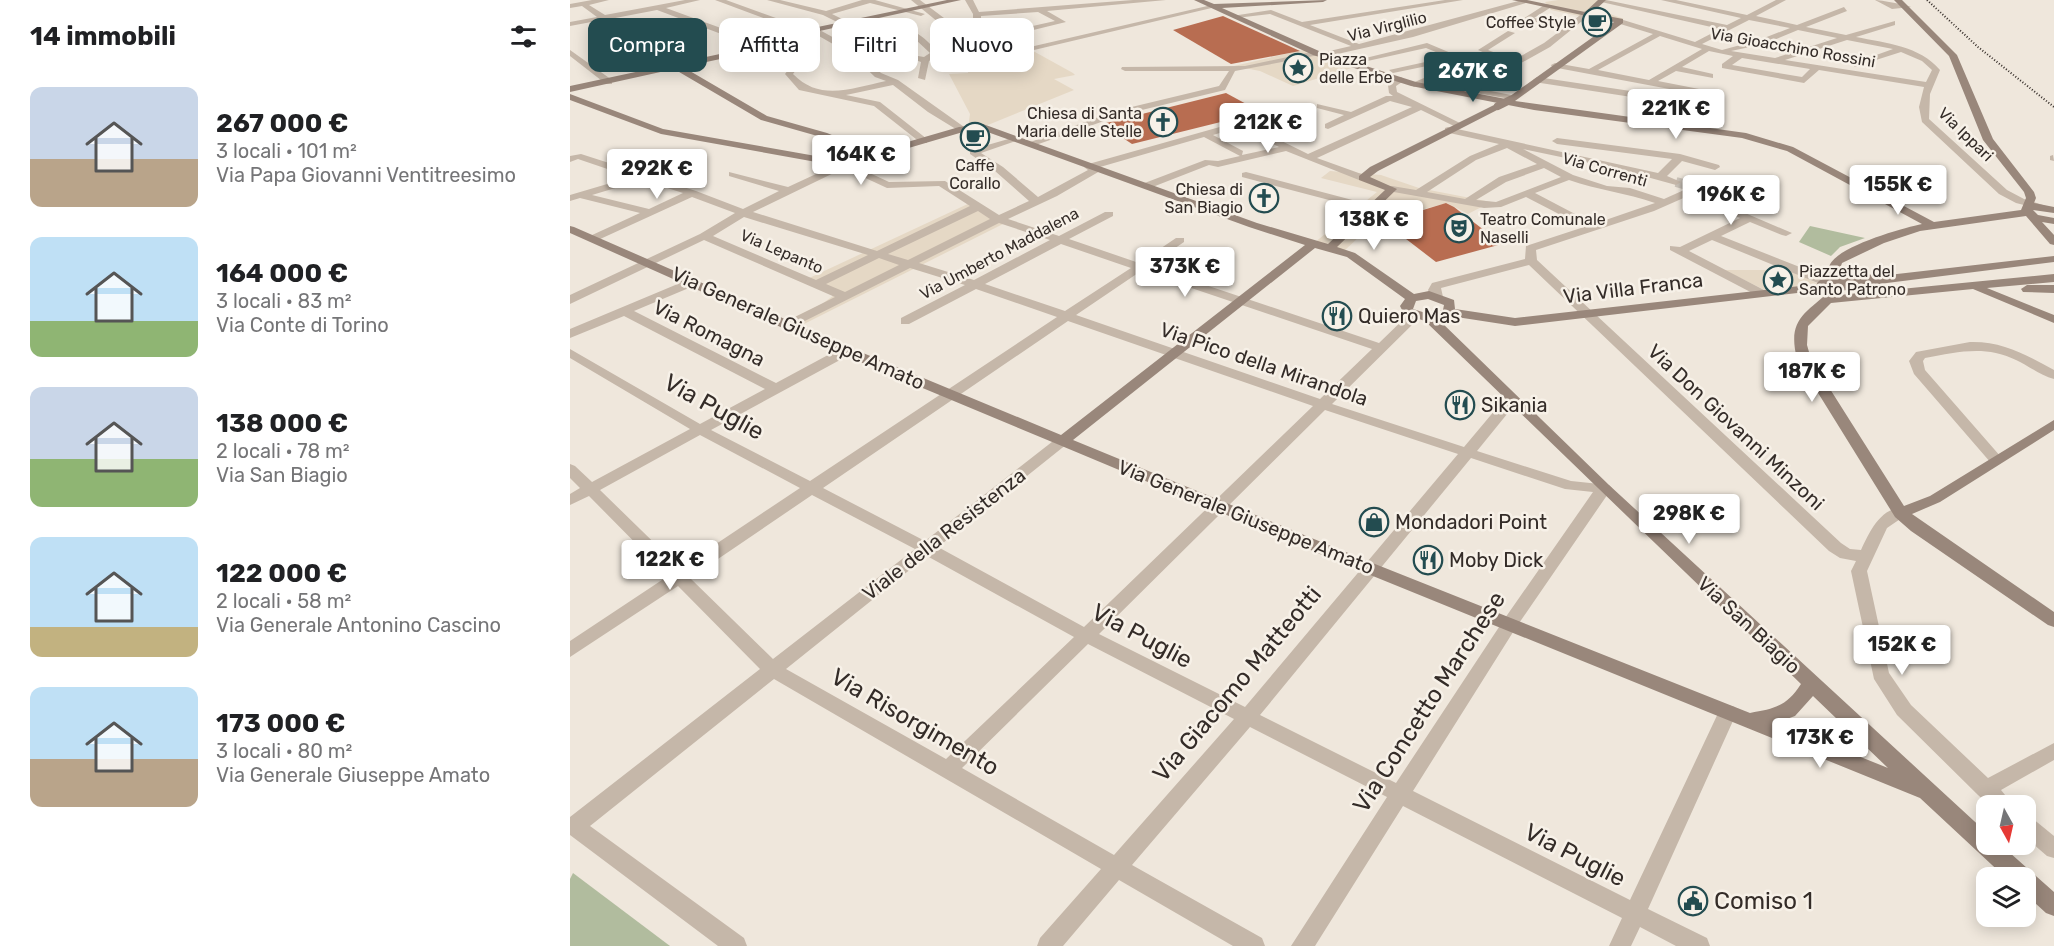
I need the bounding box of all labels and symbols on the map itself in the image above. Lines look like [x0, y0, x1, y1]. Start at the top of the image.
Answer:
cafe icon: Coffee Style [1581, 6, 1613, 38]
street label: Via Virglilio [1345, 7, 1429, 46]
place label: Coffee Style [1486, 13, 1576, 32]
street label: Via Gioacchino Rossini [1709, 24, 1877, 71]
place label: Piazza delle Erbe [1319, 50, 1392, 87]
place icon: Piazza delle Erbe [1282, 52, 1314, 84]
pin: 267K € [1424, 52, 1522, 103]
pin: 221K € [1627, 89, 1725, 140]
pin: 212K € [1219, 103, 1317, 154]
street label: Via Ippari [1934, 103, 1997, 165]
place label: Chiesa di Santa Maria delle Stelle [1017, 104, 1142, 141]
church icon: Chiesa di Santa Maria delle Stelle [1147, 106, 1179, 138]
cafe icon: Caffe Corallo [959, 121, 991, 153]
pin: 164K € [812, 135, 910, 186]
street label: Via Correnti [1560, 148, 1650, 191]
pin: 292K € [608, 149, 706, 200]
place label: Caffe Corallo [949, 156, 1001, 193]
pin: 155K € [1849, 165, 1947, 216]
pin: 196K € [1682, 175, 1780, 226]
place label: Chiesa di San Biagio [1165, 180, 1243, 217]
church icon: Chiesa di San Biagio [1248, 182, 1280, 214]
pin: 138K € [1325, 200, 1423, 251]
street label: Via Umberto Maddalena [917, 203, 1082, 303]
place label: Teatro Comunale Naselli [1480, 210, 1606, 247]
theatre icon: Teatro Comunale Naselli [1443, 212, 1475, 244]
street label: Via Lepanto [737, 225, 826, 277]
pin: 373K € [1136, 247, 1234, 298]
street label: Via Generale Giuseppe Amato [668, 261, 928, 395]
place label: Piazzetta del Santo Patrono [1799, 262, 1906, 299]
place icon: Piazzetta del Santo Patrono [1762, 264, 1794, 296]
street label: Via Villa Franca [1562, 268, 1704, 308]
street label: Via Romagna [649, 295, 769, 371]
restaurant icon: Quiero Mas [1321, 300, 1353, 332]
place label: Quiero Mas [1358, 304, 1461, 328]
street label: Via Pico della Mirandola [1157, 317, 1371, 411]
street label: Via Don Giovanni Minzoni [1643, 339, 1829, 515]
pin: 187K € [1763, 352, 1861, 403]
street label: Via Puglie [659, 368, 769, 446]
restaurant icon: Sikania [1444, 389, 1476, 421]
place label: Sikania [1481, 393, 1547, 417]
street label: Via Generale Giuseppe Amato [1114, 455, 1378, 579]
street label: Viale della Resistenza [858, 463, 1030, 605]
pin: 298K € [1640, 494, 1738, 545]
shop icon: Mondadori Point [1358, 506, 1390, 538]
place label: Mondadori Point [1395, 510, 1547, 534]
pin: 122K € [621, 540, 719, 591]
restaurant icon: Moby Dick [1412, 544, 1444, 576]
place label: Moby Dick [1449, 548, 1544, 572]
street label: Via San Biagio [1693, 571, 1805, 679]
street label: Via Giacomo Matteotti [1147, 581, 1327, 787]
street label: Via Concetto Marchese [1347, 586, 1511, 818]
street label: Via Puglie [1087, 598, 1197, 674]
pin: 152K € [1853, 625, 1951, 676]
street label: Via Risorgimento [826, 663, 1004, 781]
pin: 173K € [1771, 718, 1869, 769]
north arrow [1976, 795, 2036, 855]
street label: Via Puglie [1520, 818, 1630, 892]
public building icon: Comiso 1 [1677, 885, 1709, 917]
place label: Comiso 1 [1714, 887, 1813, 915]

